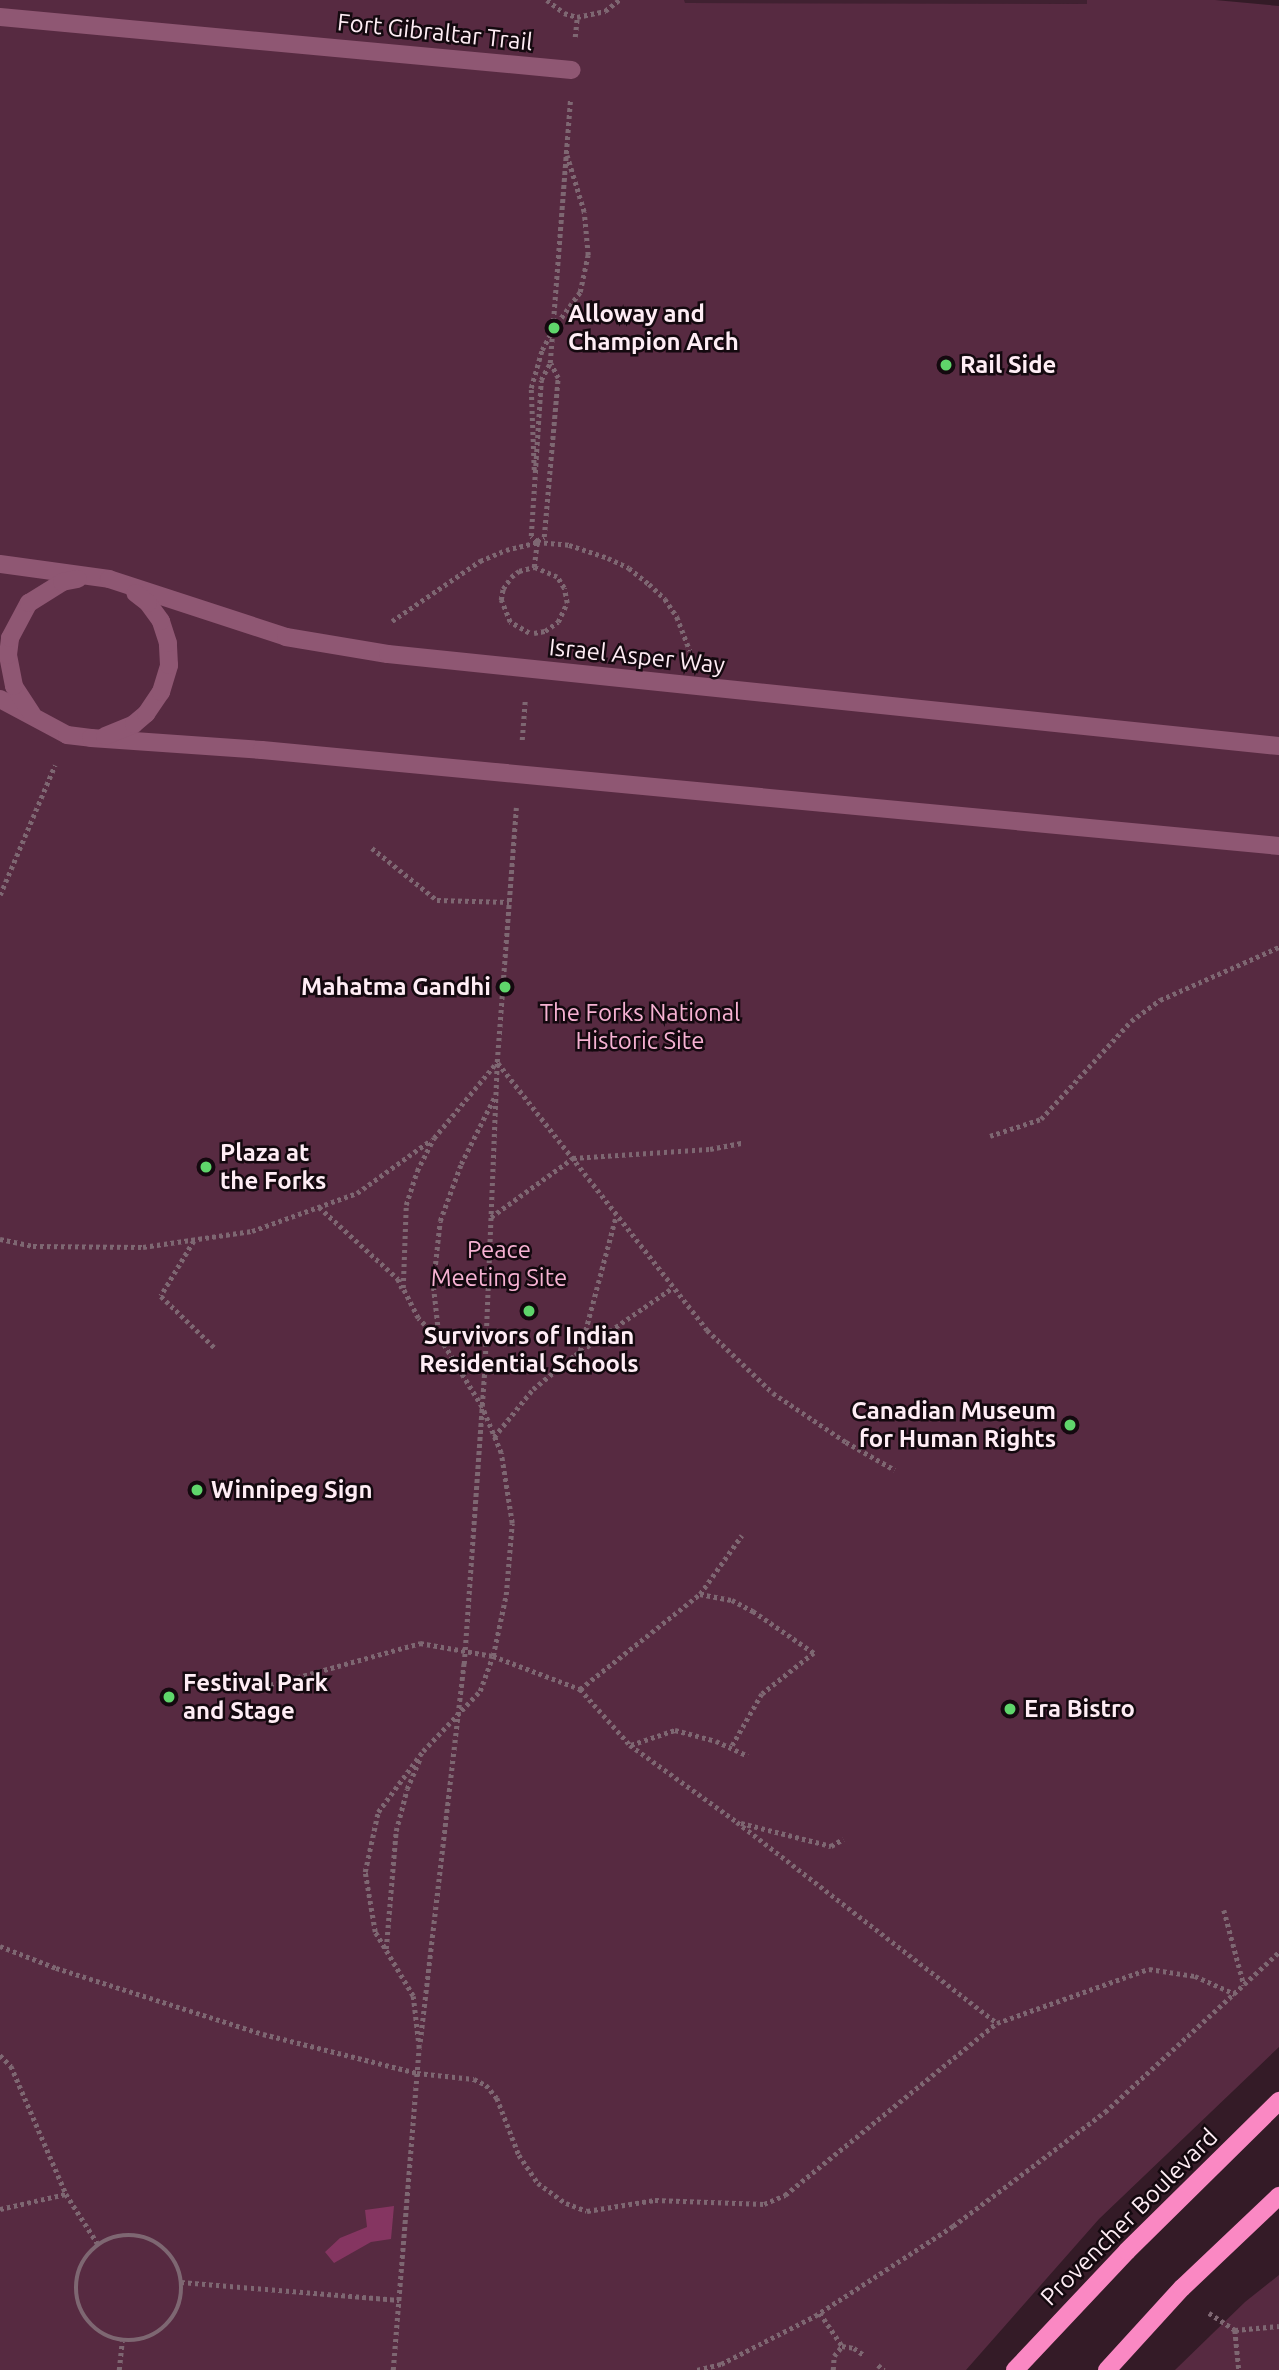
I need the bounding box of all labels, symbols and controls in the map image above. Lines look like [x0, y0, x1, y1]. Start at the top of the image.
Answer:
street label: Fort Gibraltar Trail [336, 7, 534, 57]
place label: Alloway and Champion Arch [568, 300, 739, 356]
marker: Alloway and Champion Arch [546, 320, 562, 336]
place label: Rail Side [960, 351, 1056, 379]
marker: Rail Side [938, 357, 954, 373]
street label: Israel Asper Way [548, 632, 726, 680]
place label: Mahatma Gandhi [301, 973, 491, 1001]
marker: Mahatma Gandhi [497, 979, 513, 995]
park label: The Forks National Historic Site [540, 999, 740, 1055]
place label: Plaza at the Forks [220, 1139, 326, 1195]
marker: Plaza at the Forks [198, 1159, 214, 1175]
park label: Peace Meeting Site [431, 1236, 567, 1292]
marker: Survivors of Indian Residential Schools [521, 1303, 537, 1319]
place label: Survivors of Indian Residential Schools [419, 1322, 639, 1378]
place label: Canadian Museum for Human Rights [851, 1397, 1056, 1453]
marker: Canadian Museum for Human Rights [1062, 1417, 1078, 1433]
place label: Winnipeg Sign [211, 1476, 372, 1504]
marker: Winnipeg Sign [189, 1482, 205, 1498]
place label: Festival Park and Stage [183, 1669, 328, 1725]
marker: Festival Park and Stage [161, 1689, 177, 1705]
place label: Era Bistro [1024, 1695, 1135, 1723]
marker: Era Bistro [1002, 1701, 1018, 1717]
street label: Provencher Boulevard [1035, 2123, 1223, 2311]

